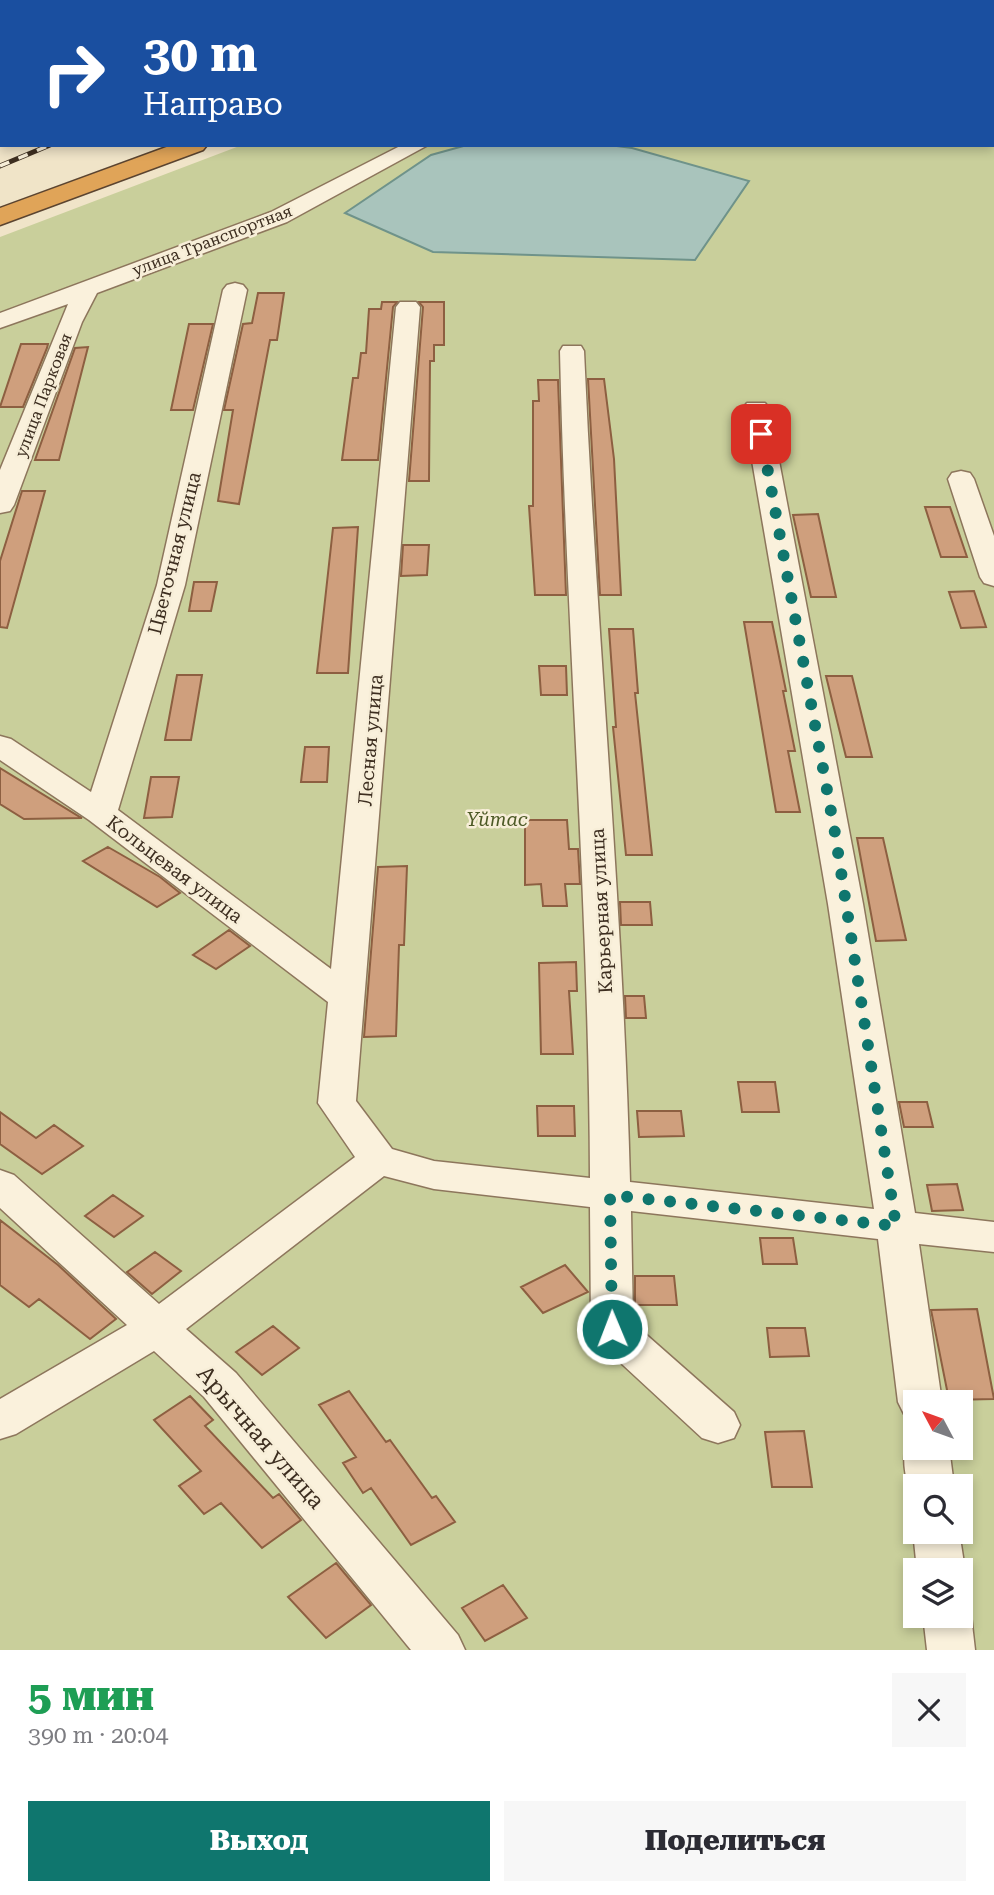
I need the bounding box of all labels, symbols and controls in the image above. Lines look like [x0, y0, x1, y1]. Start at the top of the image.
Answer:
text: 30 m [143, 26, 258, 83]
icon: right [28, 28, 119, 119]
text: Направо [143, 85, 283, 123]
street label: улица Транспортная [130, 201, 295, 280]
street label: улица Парковая [11, 330, 76, 460]
pin [731, 404, 791, 464]
icon: arrive [742, 415, 780, 453]
street label: Цветочная улица [143, 469, 206, 637]
street label: Лесная улица [353, 672, 388, 807]
park label: Үйтас [466, 808, 528, 831]
street label: Кольцевая улица [102, 811, 248, 928]
street label: Карьерная улица [586, 827, 617, 994]
position arrow [575, 1292, 649, 1366]
street label: Арычная улица [191, 1360, 330, 1515]
north arrow [903, 1390, 973, 1460]
map controls [903, 1390, 973, 1628]
button: search [903, 1474, 973, 1544]
button: layers [903, 1558, 973, 1628]
text: 5 мин [28, 1671, 154, 1720]
button: close [892, 1673, 966, 1747]
text: 390 m · 20:04 [28, 1722, 168, 1749]
button: Выход [28, 1801, 490, 1881]
button: Поделиться [504, 1801, 966, 1881]

